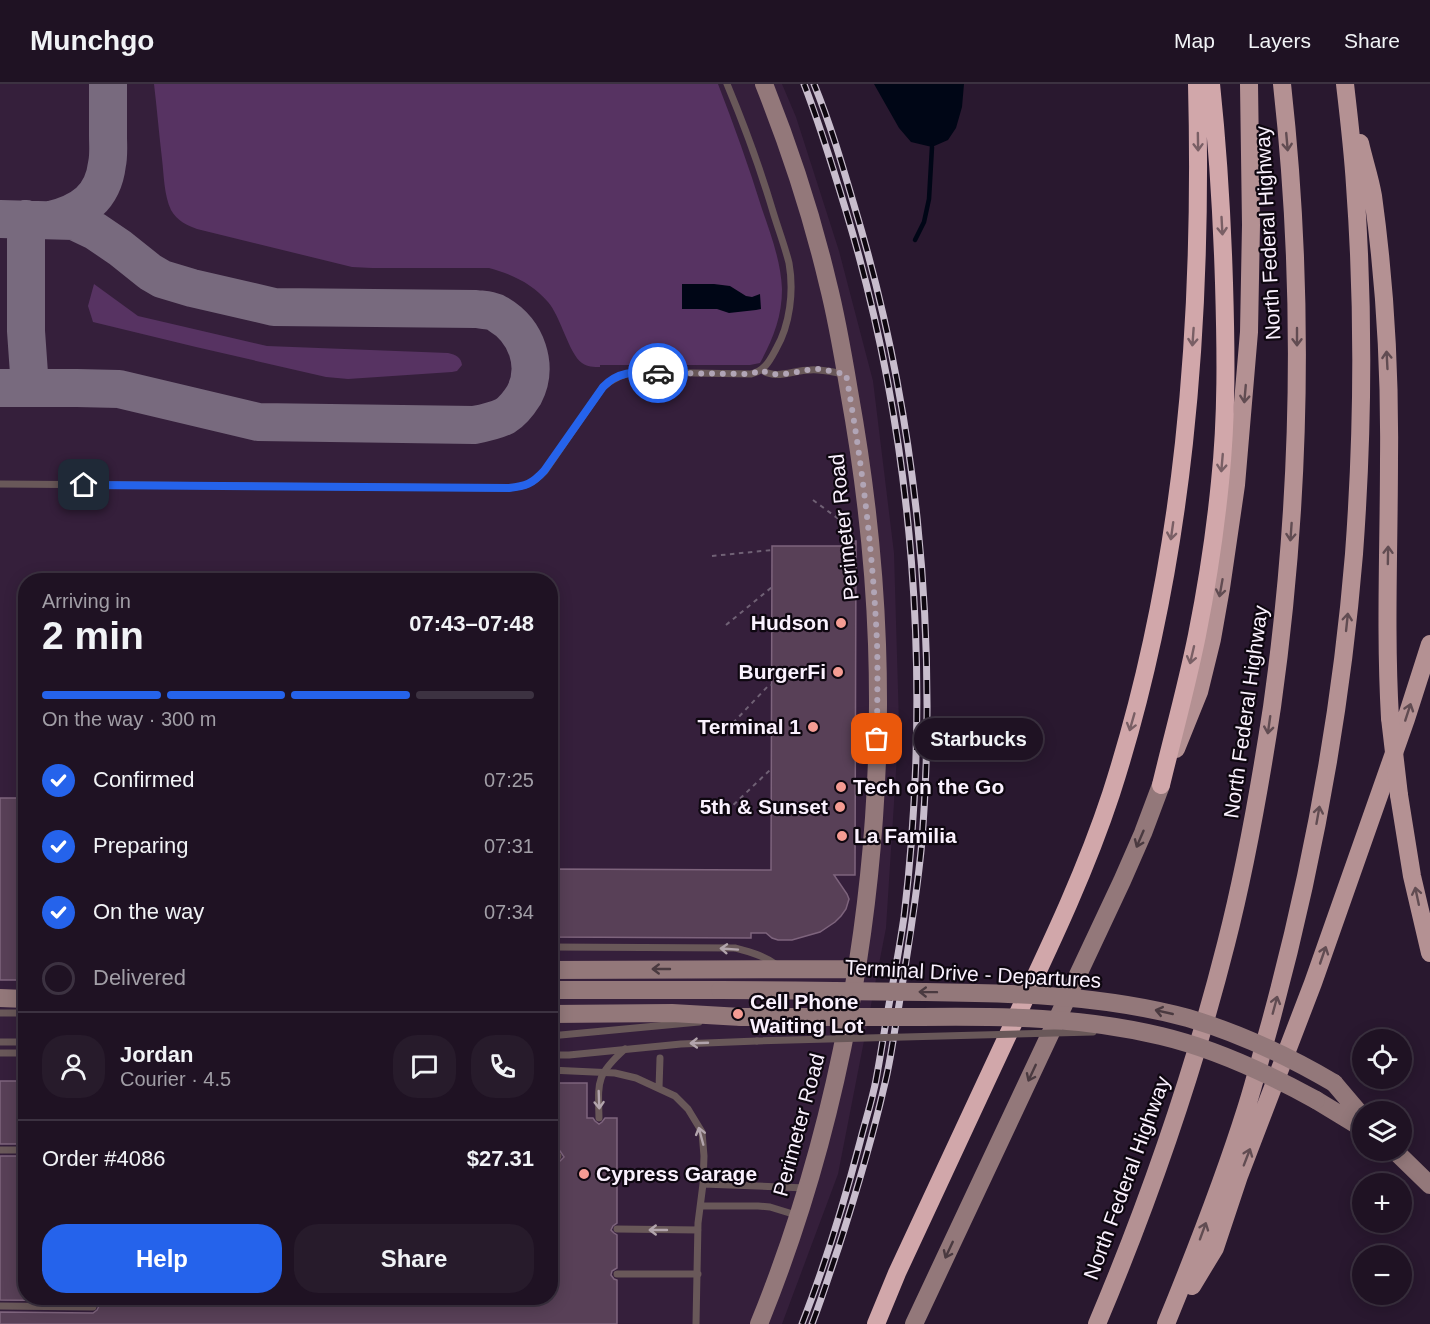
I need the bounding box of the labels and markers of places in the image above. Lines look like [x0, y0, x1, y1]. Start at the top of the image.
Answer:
pin [58, 459, 109, 510]
place label: Hudson [751, 611, 829, 634]
marker: Hudson [834, 616, 848, 630]
place label: BurgerFi [738, 660, 826, 683]
marker: BurgerFi [831, 665, 845, 679]
pin [851, 713, 902, 764]
place label: Terminal 1 [698, 715, 801, 738]
callout: Starbucks [913, 718, 1042, 760]
marker: Terminal 1 [806, 720, 820, 734]
place label: Tech on the Go [853, 775, 1004, 798]
marker: Tech on the Go [834, 780, 848, 794]
place label: 5th & Sunset [700, 795, 828, 818]
marker: 5th & Sunset [833, 800, 847, 814]
place label: La Familia [854, 824, 957, 847]
marker: La Familia [835, 829, 849, 843]
place label: Cell Phone Waiting Lot [750, 990, 864, 1037]
marker: Cell Phone Waiting Lot [731, 1007, 745, 1021]
place label: Cypress Garage [596, 1162, 757, 1185]
marker: Cypress Garage [577, 1167, 591, 1181]

